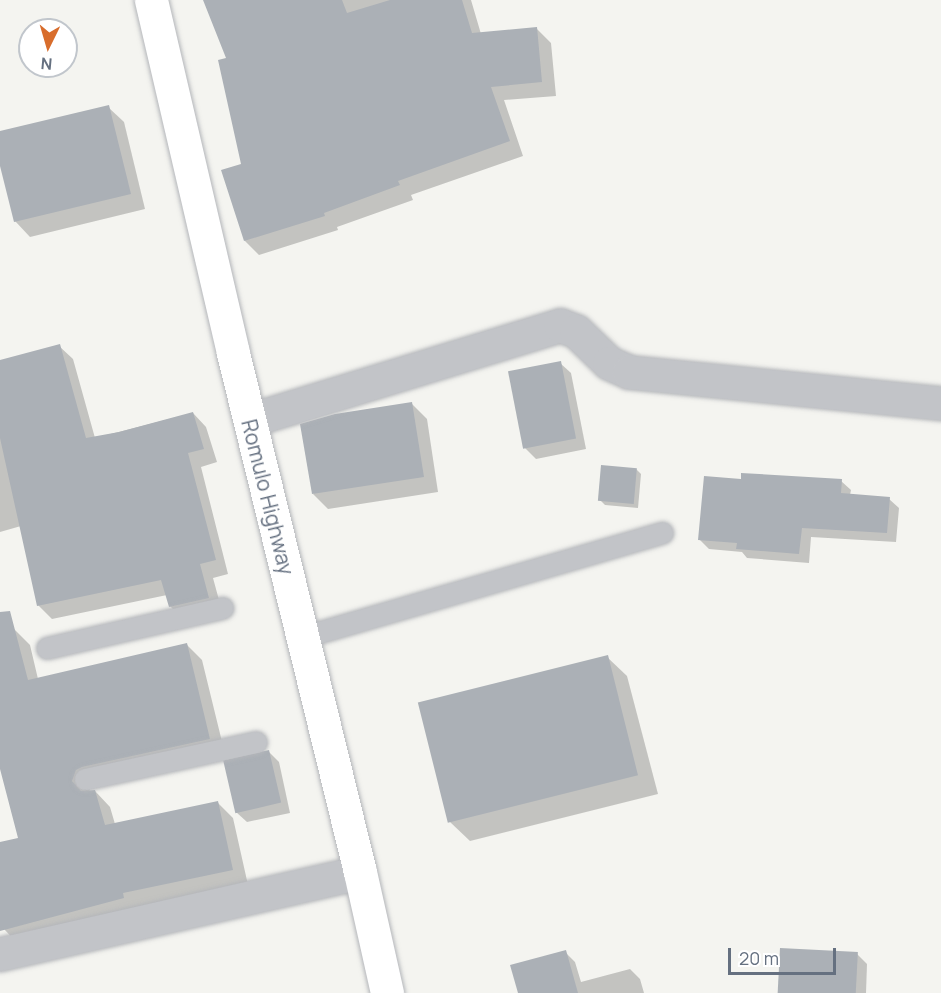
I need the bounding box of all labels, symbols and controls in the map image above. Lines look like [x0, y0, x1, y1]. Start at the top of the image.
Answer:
north arrow [18, 18, 78, 78]
text: N [40, 52, 53, 75]
street label: Romulo Highway [237, 417, 299, 577]
scale bar [731, 936, 839, 974]
text: 20 m [739, 946, 779, 970]

